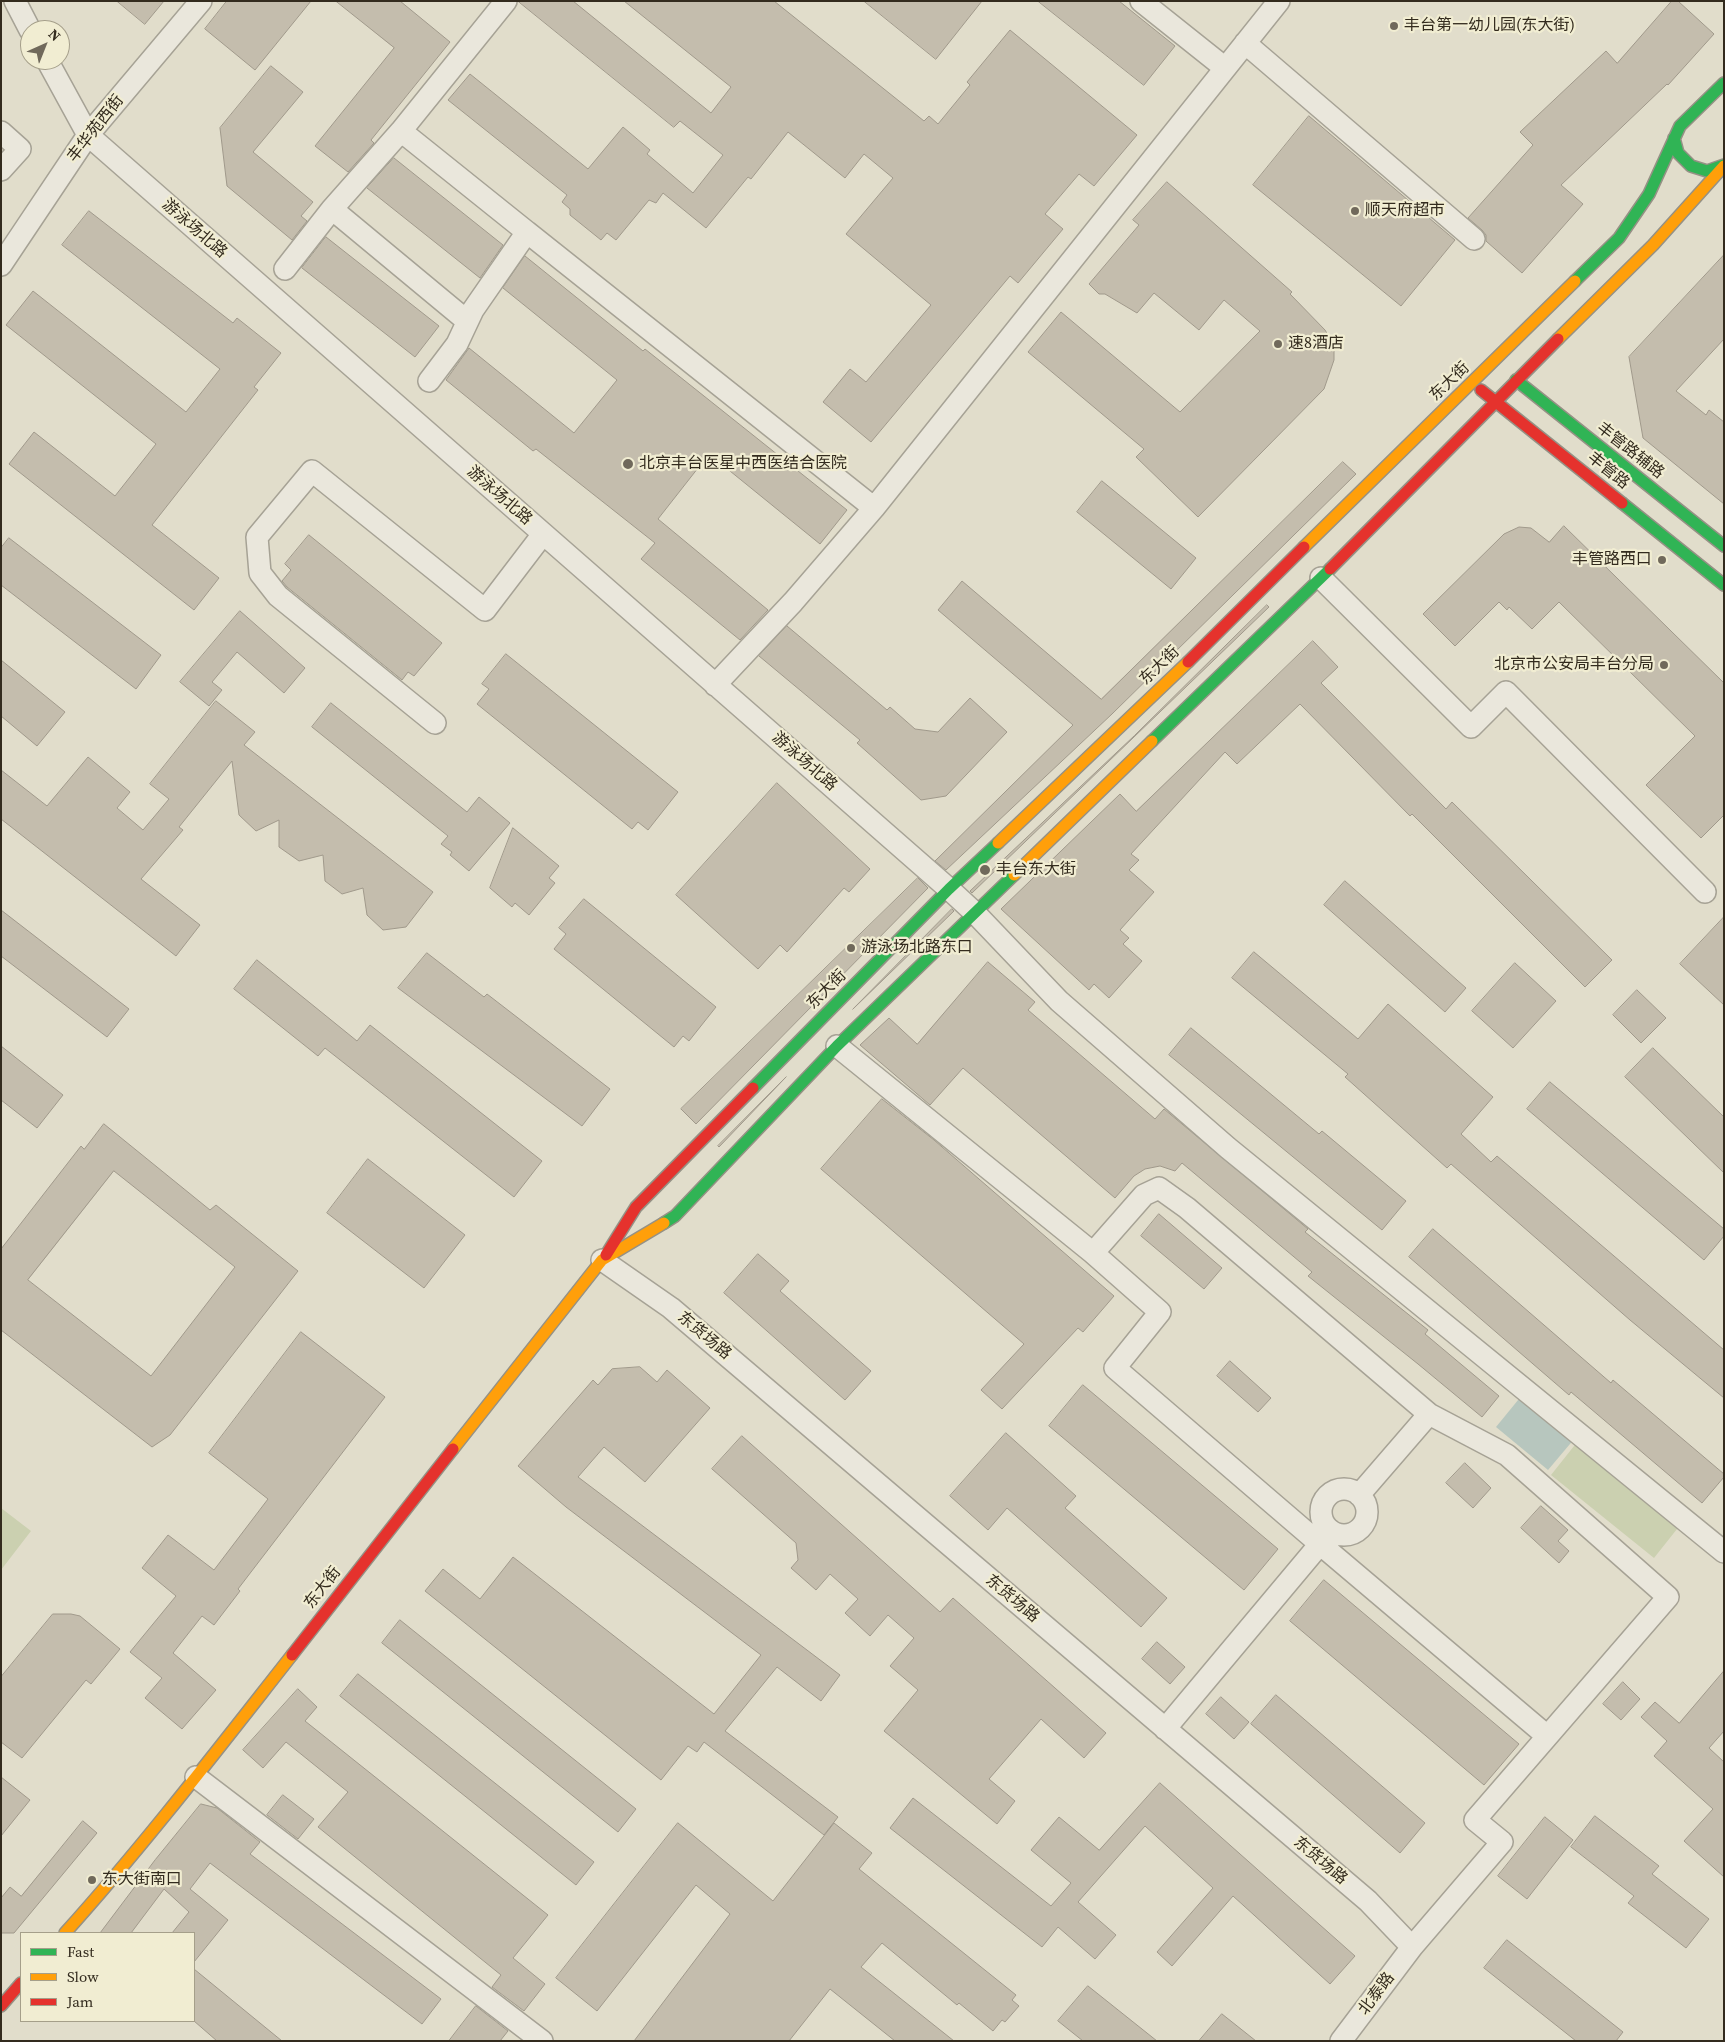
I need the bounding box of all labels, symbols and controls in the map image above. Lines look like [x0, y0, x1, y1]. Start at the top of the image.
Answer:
place label: 丰台第一幼儿园(东大街) [1404, 16, 1575, 36]
north arrow [20, 20, 70, 70]
marker: 丰台第一幼儿园(东大街) [1388, 20, 1400, 32]
text: N [44, 24, 65, 46]
street label: 丰华苑西街 [64, 92, 128, 166]
street label: 游泳场北路 [158, 196, 230, 262]
place label: 顺天府超市 [1365, 201, 1445, 221]
marker: 顺天府超市 [1349, 205, 1361, 217]
place label: 速8酒店 [1288, 334, 1344, 354]
marker: 速8酒店 [1272, 338, 1284, 350]
street label: 东大街 [1426, 358, 1474, 406]
street label: 丰管路辅路 [1593, 419, 1667, 483]
street label: 丰管路 [1583, 448, 1633, 494]
place label: 北京丰台医星中西医结合医院 [639, 454, 847, 474]
marker: 北京丰台医星中西医结合医院 [621, 457, 635, 471]
street label: 游泳场北路 [463, 463, 535, 529]
place label: 丰管路西口 [1572, 550, 1652, 570]
marker: 丰管路西口 [1656, 554, 1668, 566]
street label: 东大街 [1136, 642, 1184, 690]
place label: 北京市公安局丰台分局 [1494, 655, 1654, 675]
marker: 北京市公安局丰台分局 [1658, 659, 1670, 671]
street label: 游泳场北路 [768, 729, 840, 795]
place label: 丰台东大街 [996, 860, 1076, 880]
marker: 丰台东大街 [978, 863, 992, 877]
place label: 游泳场北路东口 [861, 938, 973, 958]
marker: 游泳场北路东口 [845, 942, 857, 954]
street label: 东大街 [803, 966, 851, 1014]
street label: 东货场路 [673, 1308, 735, 1364]
street label: 东大街 [301, 1563, 345, 1613]
street label: 东货场路 [981, 1571, 1043, 1627]
street label: 东货场路 [1289, 1833, 1351, 1889]
place label: 东大街南口 [102, 1870, 182, 1890]
marker: 东大街南口 [86, 1874, 98, 1886]
legend [20, 1932, 195, 2022]
text: Fast [67, 1941, 94, 1962]
text: Slow [67, 1966, 99, 1987]
street label: 北泰路 [1355, 1969, 1399, 2019]
text: Jam [67, 1991, 93, 2012]

